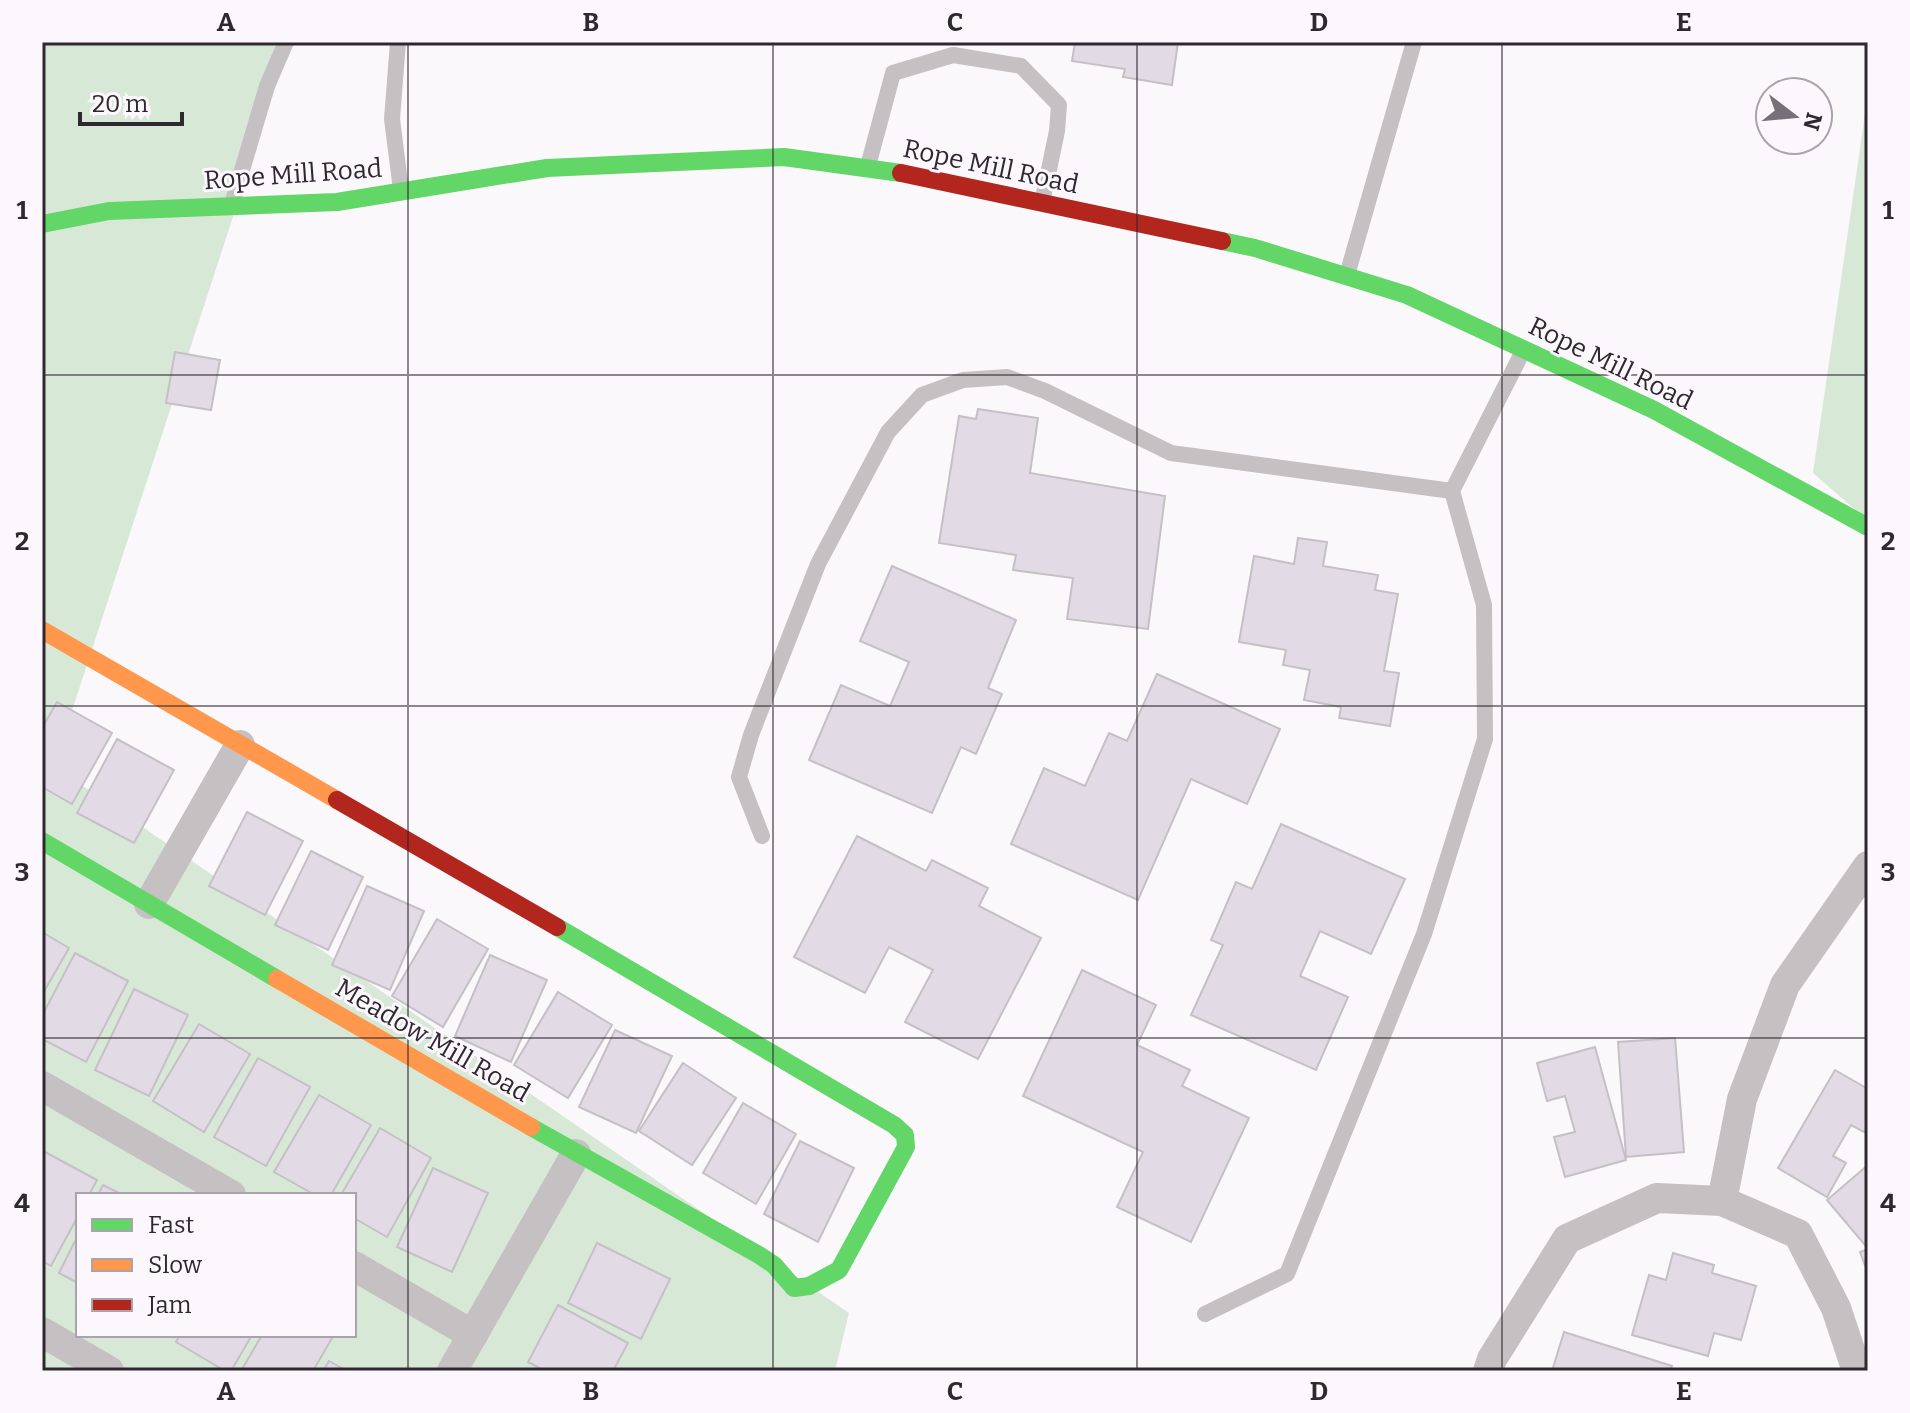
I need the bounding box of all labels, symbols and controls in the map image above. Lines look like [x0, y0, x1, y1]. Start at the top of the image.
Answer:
text: A [217, 7, 236, 38]
text: B [583, 7, 599, 38]
text: C [947, 7, 963, 38]
text: D [1310, 7, 1328, 38]
text: E [1676, 7, 1692, 38]
scale bar [80, 76, 182, 126]
north arrow [1754, 76, 1834, 156]
text: 20 m [92, 90, 148, 118]
text: N [1797, 109, 1828, 133]
street label: Rope Mill Road [900, 133, 1081, 200]
street label: Rope Mill Road [203, 153, 383, 196]
text: 1 [16, 195, 28, 226]
text: 1 [1882, 195, 1894, 226]
street label: Rope Mill Road [1524, 310, 1698, 417]
text: 2 [15, 526, 29, 557]
text: 2 [1881, 526, 1895, 557]
text: 3 [15, 857, 29, 888]
text: 3 [1881, 857, 1895, 888]
street label: Meadow Mill Road [330, 972, 535, 1109]
text: 4 [14, 1188, 30, 1219]
text: 4 [1880, 1188, 1896, 1219]
legend [76, 1193, 356, 1337]
text: Fast [148, 1211, 194, 1239]
text: Slow [148, 1251, 203, 1279]
text: Jam [147, 1291, 192, 1319]
text: A [217, 1376, 236, 1407]
text: B [583, 1376, 599, 1407]
text: C [947, 1376, 963, 1407]
text: D [1310, 1376, 1328, 1407]
text: E [1676, 1376, 1692, 1407]

